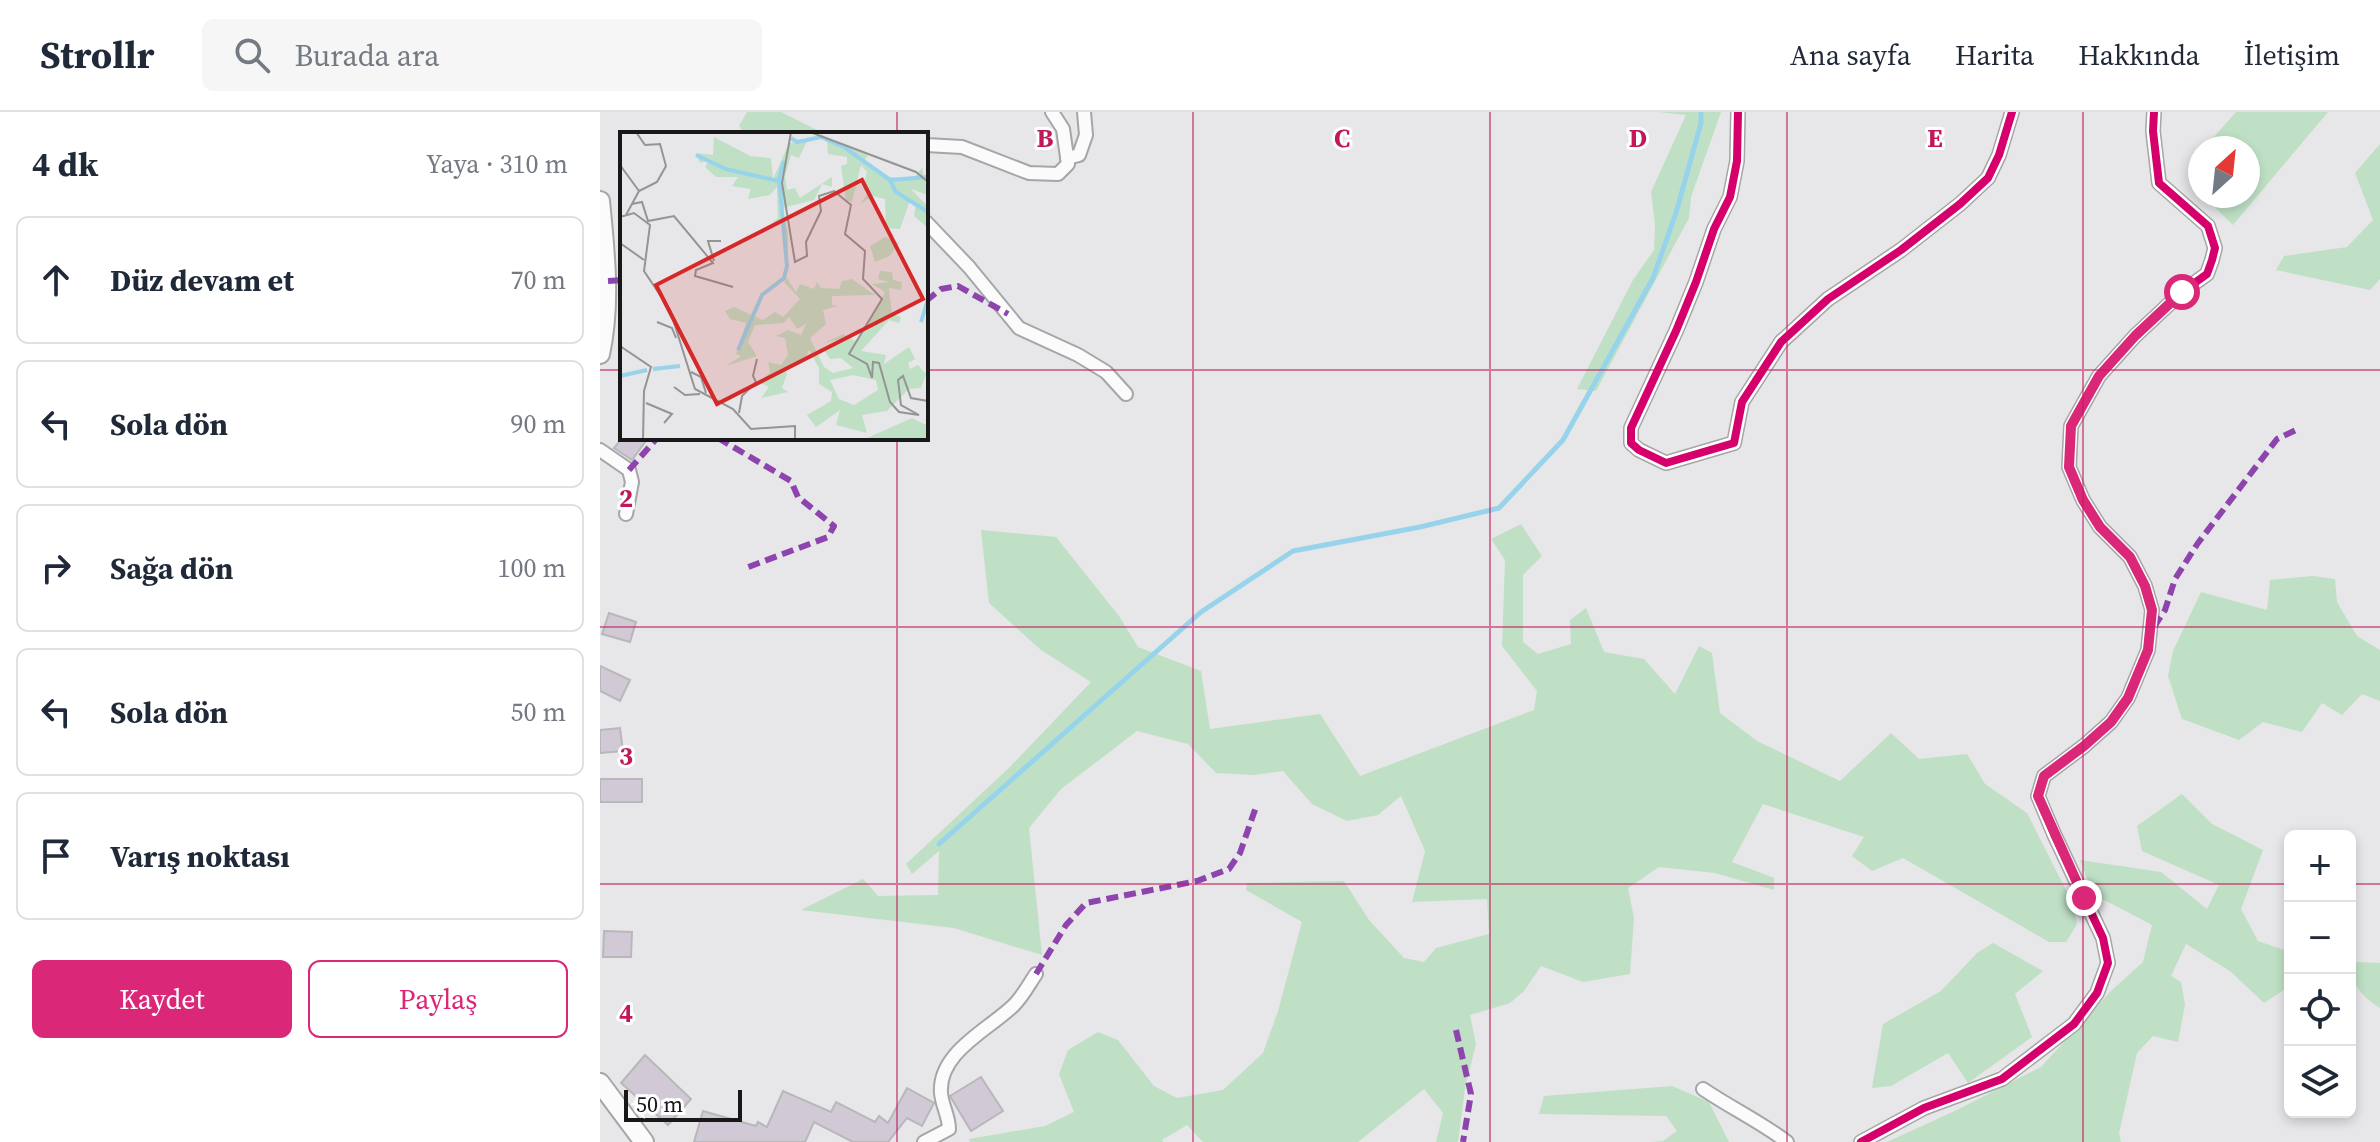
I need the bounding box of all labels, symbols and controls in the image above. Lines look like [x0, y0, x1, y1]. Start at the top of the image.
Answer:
search box [202, 19, 762, 91]
text: Strollr [40, 29, 154, 81]
icon: search [230, 33, 274, 77]
text: Burada ara [294, 35, 440, 76]
text: Ana sayfa [1790, 36, 1911, 74]
text: Harita [1955, 36, 2034, 74]
text: Hakkında [2078, 36, 2200, 74]
text: İletişim [2244, 36, 2340, 74]
text: B [1037, 120, 1054, 156]
text: C [1334, 120, 1350, 156]
text: D [1629, 120, 1647, 156]
text: E [1927, 120, 1943, 156]
inset map [620, 132, 928, 440]
north arrow [2188, 136, 2260, 208]
text: 4 dk [32, 141, 98, 187]
text: Yaya · 310 m [426, 146, 568, 182]
icon: ahead [34, 258, 78, 302]
text: Düz devam et [110, 260, 294, 301]
text: 70 m [511, 262, 566, 298]
route start [2164, 274, 2200, 310]
icon: left [34, 402, 78, 446]
text: Sola dön [110, 404, 228, 445]
text: 90 m [511, 406, 566, 442]
text: 2 [619, 480, 633, 516]
icon: right [34, 546, 78, 590]
text: Sağa dön [110, 548, 233, 589]
text: 100 m [498, 550, 566, 586]
icon: left [34, 690, 78, 734]
text: Sola dön [110, 692, 228, 733]
text: 50 m [511, 694, 566, 730]
text: 3 [619, 738, 633, 774]
map controls [2284, 830, 2356, 1118]
button: + [2284, 830, 2356, 902]
icon: arrive [34, 834, 78, 878]
text: Varış noktası [110, 836, 290, 877]
route end [2066, 880, 2102, 916]
button: − [2284, 902, 2356, 974]
button: Kaydet [32, 960, 292, 1038]
button: Paylaş [308, 960, 568, 1038]
button: locate [2284, 974, 2356, 1046]
text: 4 [619, 995, 633, 1031]
button: layers [2284, 1046, 2356, 1118]
scale bar [624, 1086, 742, 1122]
text: 50 m [636, 1089, 683, 1119]

